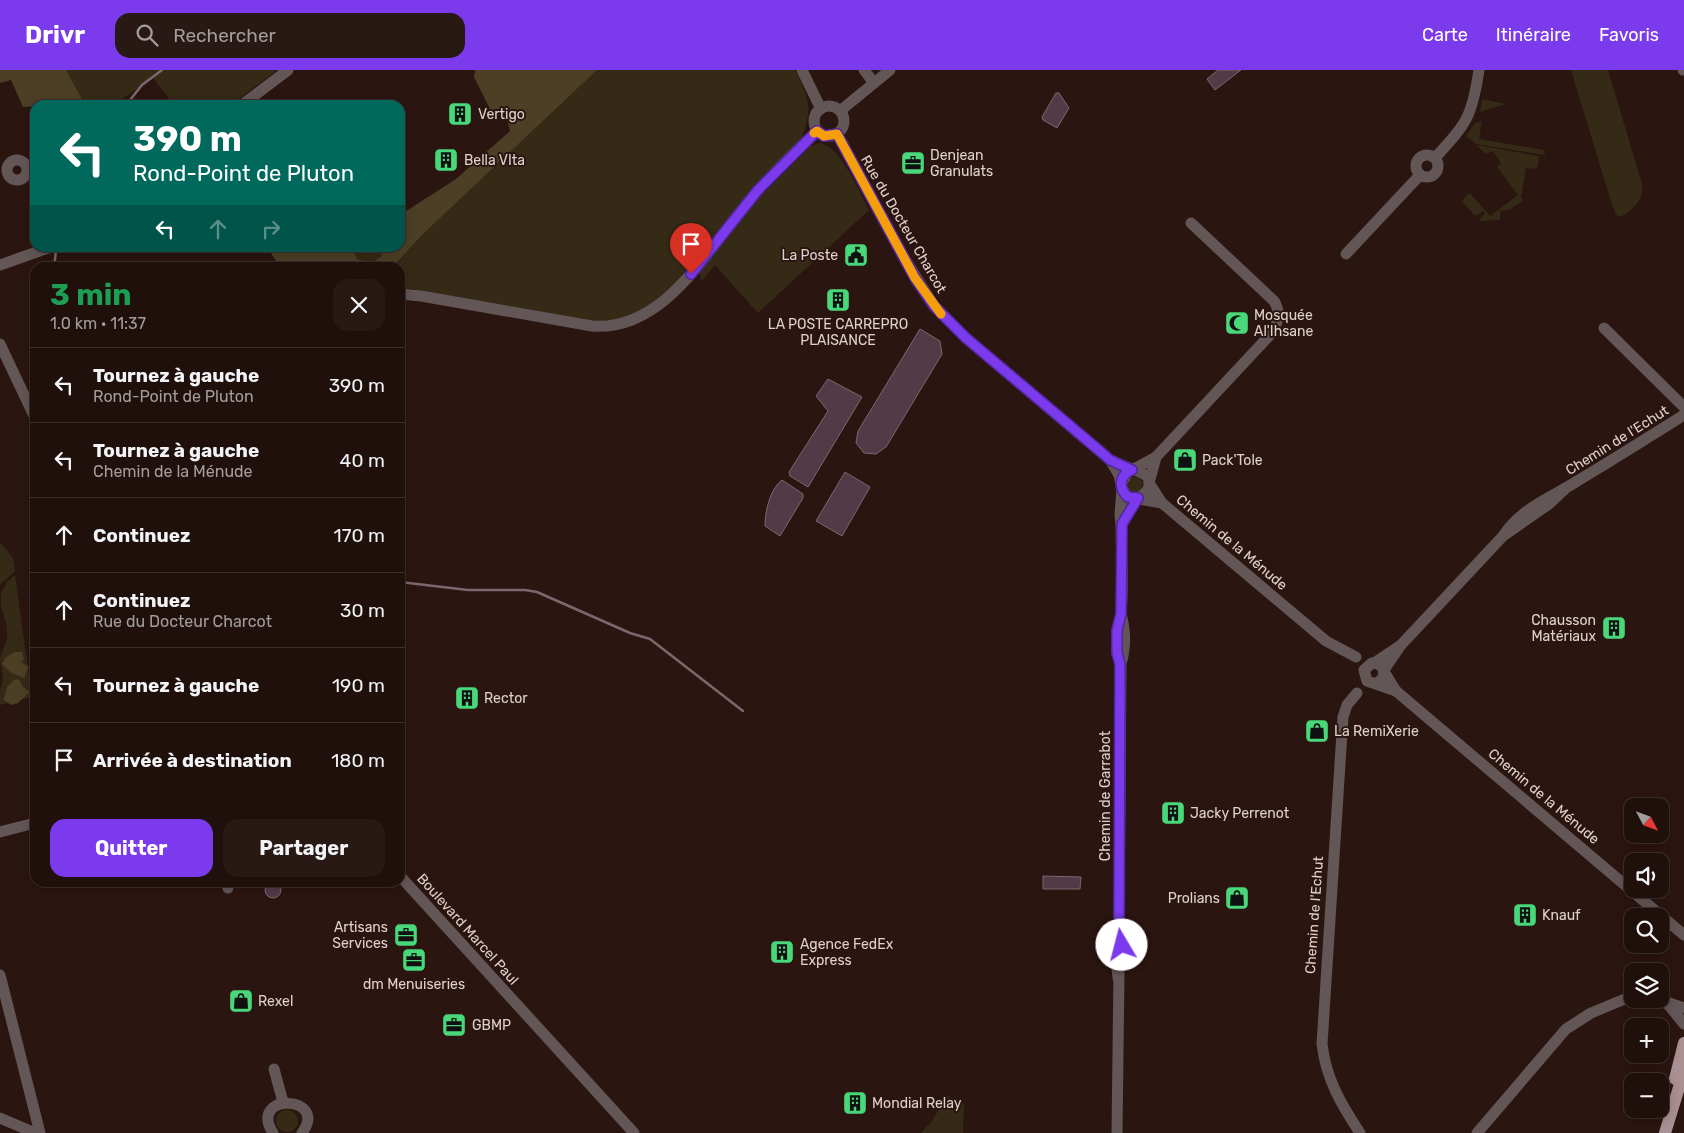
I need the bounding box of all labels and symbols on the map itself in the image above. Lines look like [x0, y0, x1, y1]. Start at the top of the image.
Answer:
building icon: Vertigo [447, 101, 473, 127]
place label: Vertigo [478, 106, 525, 123]
building icon: Bella VIta [433, 147, 459, 173]
place label: Denjean Granulats [930, 147, 993, 180]
office icon: Denjean Granulats [900, 150, 926, 176]
place label: Bella VIta [464, 152, 525, 169]
street label: Rue du Docteur Charcot [857, 152, 950, 297]
pin [670, 223, 712, 274]
public building icon: La Poste [843, 242, 869, 268]
place label: La Poste [782, 247, 838, 264]
building icon: LA POSTE CARREPRO PLAISANCE [825, 287, 851, 313]
place label: Mosquée Al'Ihsane [1254, 307, 1314, 340]
mosque icon: Mosquée Al'Ihsane [1224, 310, 1250, 336]
place label: LA POSTE CARREPRO PLAISANCE [768, 316, 908, 349]
street label: Chemin de l'Echut [1563, 402, 1672, 479]
shop icon: Pack'Tole [1172, 447, 1198, 473]
place label: Pack'Tole [1202, 452, 1263, 469]
street label: Chemin de la Ménude [1173, 491, 1291, 594]
place label: Chausson Matériaux [1531, 612, 1596, 645]
building icon: Chausson Matériaux [1601, 615, 1627, 641]
building icon: Rector [454, 685, 480, 711]
place label: Rector [484, 690, 528, 707]
shop icon: La RemiXerie [1304, 718, 1330, 744]
place label: La RemiXerie [1334, 723, 1419, 740]
street label: Chemin de Garrabot [1097, 730, 1114, 861]
street label: Chemin de la Ménude [1485, 745, 1603, 848]
north arrow [1624, 798, 1669, 842]
building icon: Jacky Perrenot [1160, 800, 1186, 826]
place label: Jacky Perrenot [1190, 805, 1290, 822]
street label: Chemin de l'Echut [1302, 855, 1327, 975]
street label: Boulevard Marcel Paul [413, 870, 522, 988]
shop icon: Prolians [1224, 885, 1250, 911]
place label: Prolians [1168, 890, 1220, 907]
building icon: Knauf [1512, 902, 1538, 928]
place label: Knauf [1542, 907, 1581, 924]
position arrow [1095, 918, 1147, 970]
place label: Artisans Services [332, 919, 388, 952]
office icon: Artisans Services [393, 922, 419, 948]
place label: Agence FedEx Express [800, 936, 894, 969]
building icon: Agence FedEx Express [769, 939, 795, 965]
office icon: dm Menuiseries [401, 947, 427, 973]
place label: dm Menuiseries [363, 976, 465, 993]
shop icon: Rexel [228, 988, 254, 1014]
place label: Rexel [258, 993, 293, 1010]
office icon: GBMP [441, 1012, 467, 1038]
place label: GBMP [472, 1017, 511, 1034]
building icon: Mondial Relay [842, 1090, 868, 1116]
place label: Mondial Relay [872, 1095, 962, 1112]

